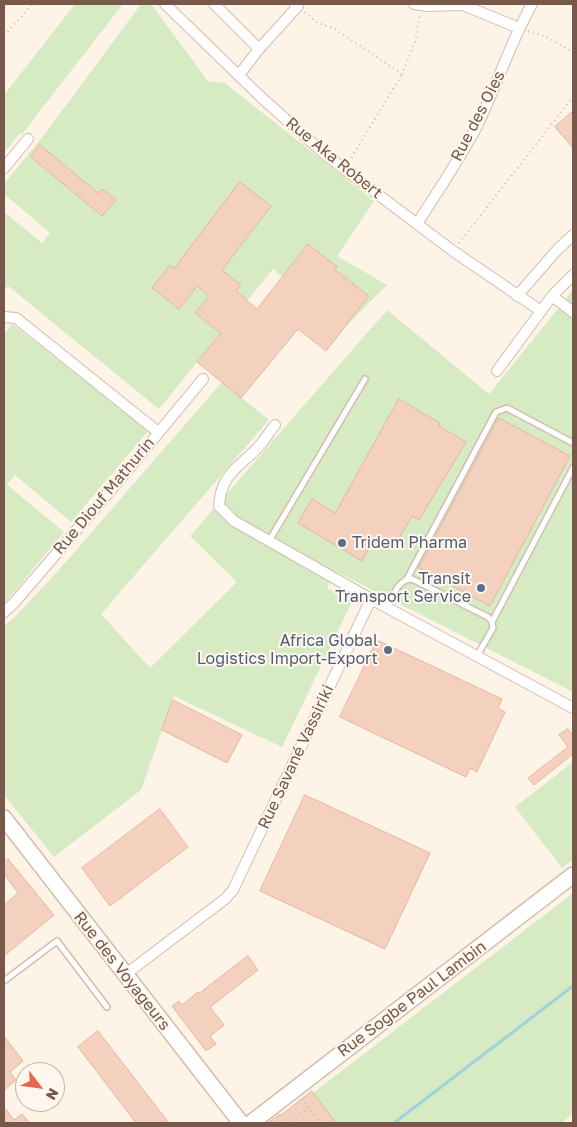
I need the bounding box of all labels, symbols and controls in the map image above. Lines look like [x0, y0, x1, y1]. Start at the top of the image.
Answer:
street label: Rue des Oies [447, 68, 509, 164]
street label: Rue Aka Robert [282, 113, 386, 203]
street label: Rue Diouf Mathurin [49, 434, 159, 558]
place label: Tridem Pharma [352, 533, 467, 553]
marker: Tridem Pharma [336, 537, 348, 549]
place label: Transit Transport Service [335, 569, 471, 607]
marker: Transit Transport Service [475, 582, 487, 594]
place label: Africa Global Logistics Import-Export [197, 631, 378, 669]
marker: Africa Global Logistics Import-Export [382, 644, 394, 656]
street label: Rue Savané Vassiriki [254, 682, 338, 832]
street label: Rue des Voyageurs [70, 908, 174, 1034]
street label: Rue Sogbe Paul Lambin [334, 937, 490, 1061]
north arrow [15, 1062, 65, 1112]
text: N [43, 1085, 63, 1103]

